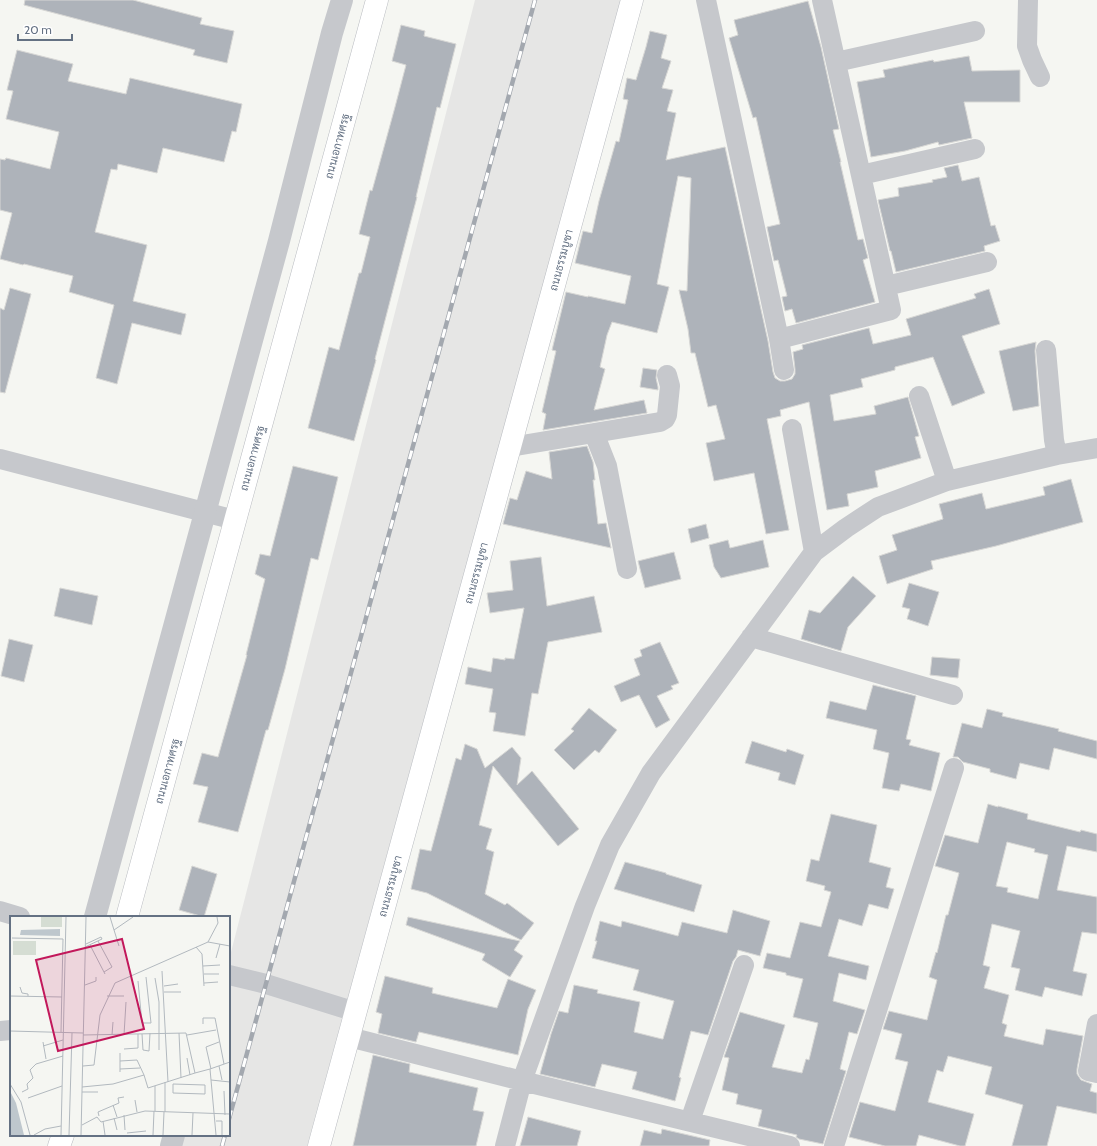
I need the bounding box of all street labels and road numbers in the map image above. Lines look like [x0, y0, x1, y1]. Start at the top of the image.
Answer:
street label: ถนนเอกาทศรฐ [322, 112, 353, 180]
street label: ถนนธรรมบูชา [546, 228, 577, 292]
street label: ถนนเอกาทศรฐ [237, 424, 268, 492]
street label: ถนนธรรมบูชา [461, 541, 492, 605]
street label: ถนนเอกาทศรฐ [152, 737, 183, 805]
street label: ถนนธรรมบูชา [375, 854, 406, 918]

